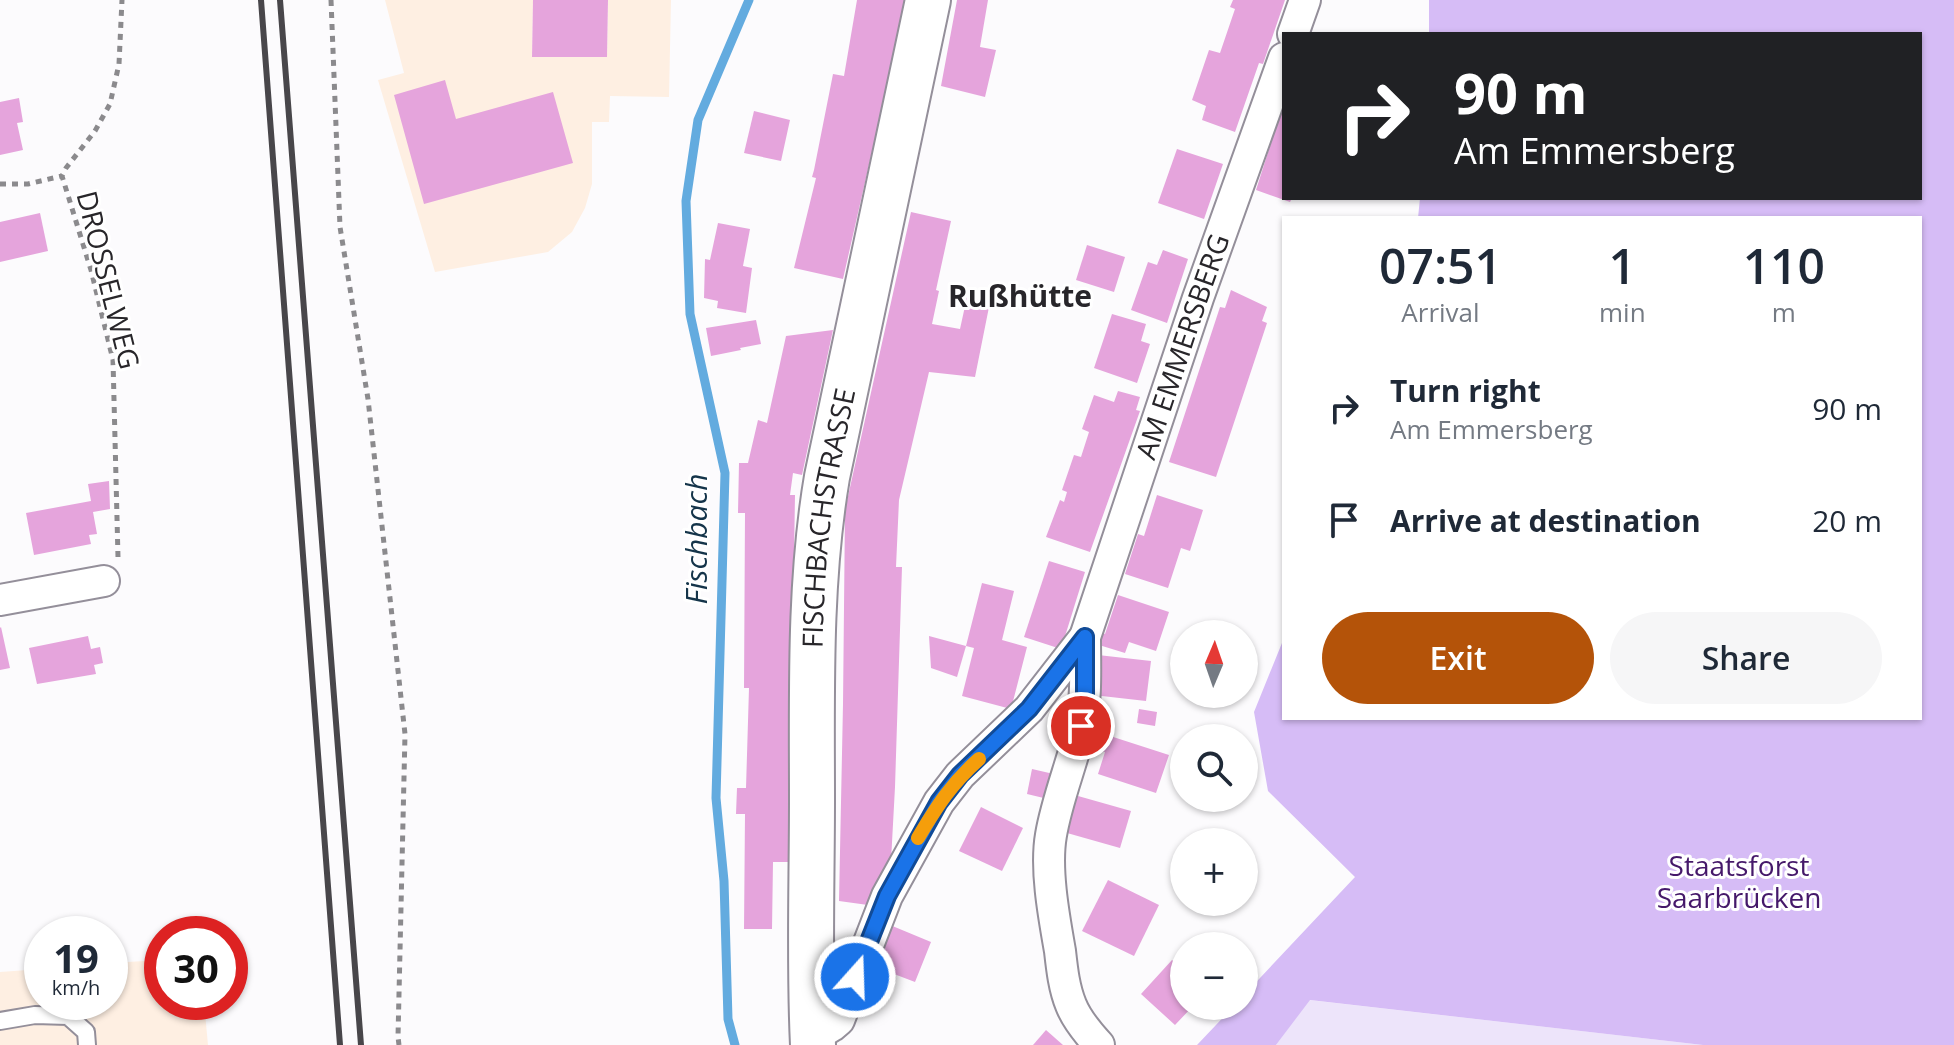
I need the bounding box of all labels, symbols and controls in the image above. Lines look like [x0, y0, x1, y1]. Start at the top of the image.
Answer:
text: 90 m [1454, 54, 1588, 130]
icon: right [1322, 64, 1426, 168]
text: Am Emmersberg [1454, 126, 1735, 175]
street label: DROSSELWEG [69, 187, 149, 373]
street label: AM EMMERSBERG [1126, 228, 1238, 464]
text: 07:51 [1379, 233, 1502, 298]
text: 1 [1609, 233, 1636, 298]
text: 110 [1743, 233, 1825, 298]
district label: Rußhütte [948, 275, 1092, 316]
text: Arrival [1401, 294, 1480, 330]
text: min [1599, 294, 1646, 330]
text: m [1772, 294, 1796, 330]
text: Turn right [1390, 370, 1541, 411]
street label: FISCHBACHSTRASSE [792, 385, 863, 649]
icon: right [1322, 386, 1366, 430]
text: 90 m [1812, 388, 1882, 429]
text: Am Emmersberg [1390, 411, 1593, 447]
water label: Fischbach [675, 474, 716, 604]
icon: arrive [1322, 498, 1366, 542]
text: Arrive at destination [1390, 500, 1701, 541]
text: 20 m [1812, 500, 1882, 541]
button: Exit [1322, 612, 1594, 704]
button: Share [1610, 612, 1882, 704]
north arrow [1170, 620, 1258, 708]
map controls [1170, 620, 1258, 1020]
pin [1047, 692, 1115, 760]
icon: arrive [1059, 704, 1103, 748]
button: search [1170, 724, 1258, 812]
button: + [1170, 828, 1258, 916]
park label: Staatsforst Saarbrücken [1657, 846, 1821, 916]
speed limit sign: 30 [144, 916, 248, 1020]
text: 19 [53, 930, 99, 985]
button: − [1170, 932, 1258, 1020]
position arrow [813, 935, 897, 1019]
text: km/h [52, 974, 100, 1001]

